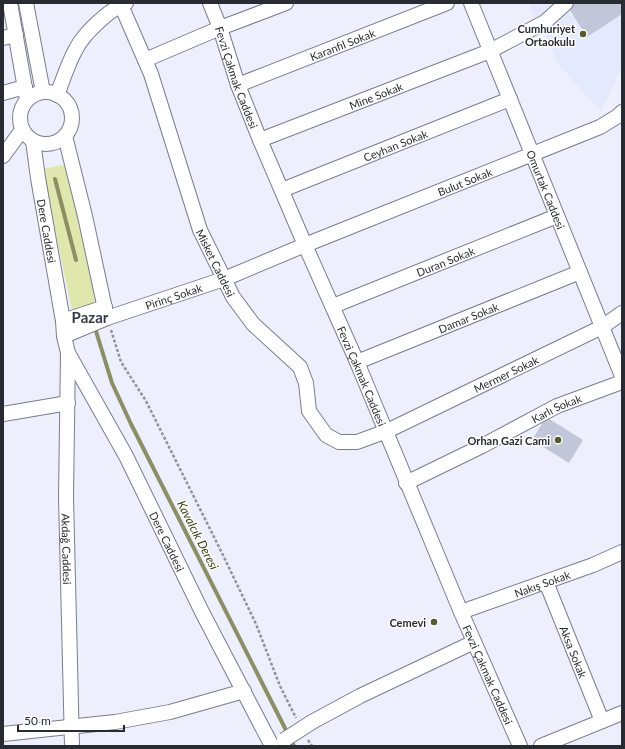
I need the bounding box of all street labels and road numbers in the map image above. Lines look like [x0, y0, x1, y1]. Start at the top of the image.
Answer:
street label: Fevzi Çakmak Caddesi [213, 25, 261, 130]
street label: Karanfil Sokak [308, 25, 377, 63]
street label: Mine Sokak [347, 79, 405, 111]
street label: Ceyhan Sokak [361, 126, 430, 163]
street label: Omurtak Caddesi [525, 148, 568, 231]
street label: Bulut Sokak [435, 164, 494, 198]
street label: Dere Caddesi [35, 198, 59, 264]
street label: Misket Caddesi [194, 227, 238, 299]
street label: Duran Sokak [414, 243, 477, 278]
street label: Pirinç Sokak [143, 280, 204, 311]
street label: Damar Sokak [436, 299, 501, 335]
street label: Fevzi Çakmak Caddesi [335, 324, 389, 428]
street label: Mermer Sokak [471, 352, 541, 395]
street label: Karlı Sokak [529, 391, 583, 425]
street label: Dere Caddesi [147, 509, 188, 574]
street label: Akdağ Caddesi [60, 513, 75, 585]
street label: Nakış Sokak [512, 567, 572, 599]
street label: Fevzi Çakmak Caddesi [461, 623, 516, 726]
street label: Aksa Sokak [558, 624, 590, 680]

